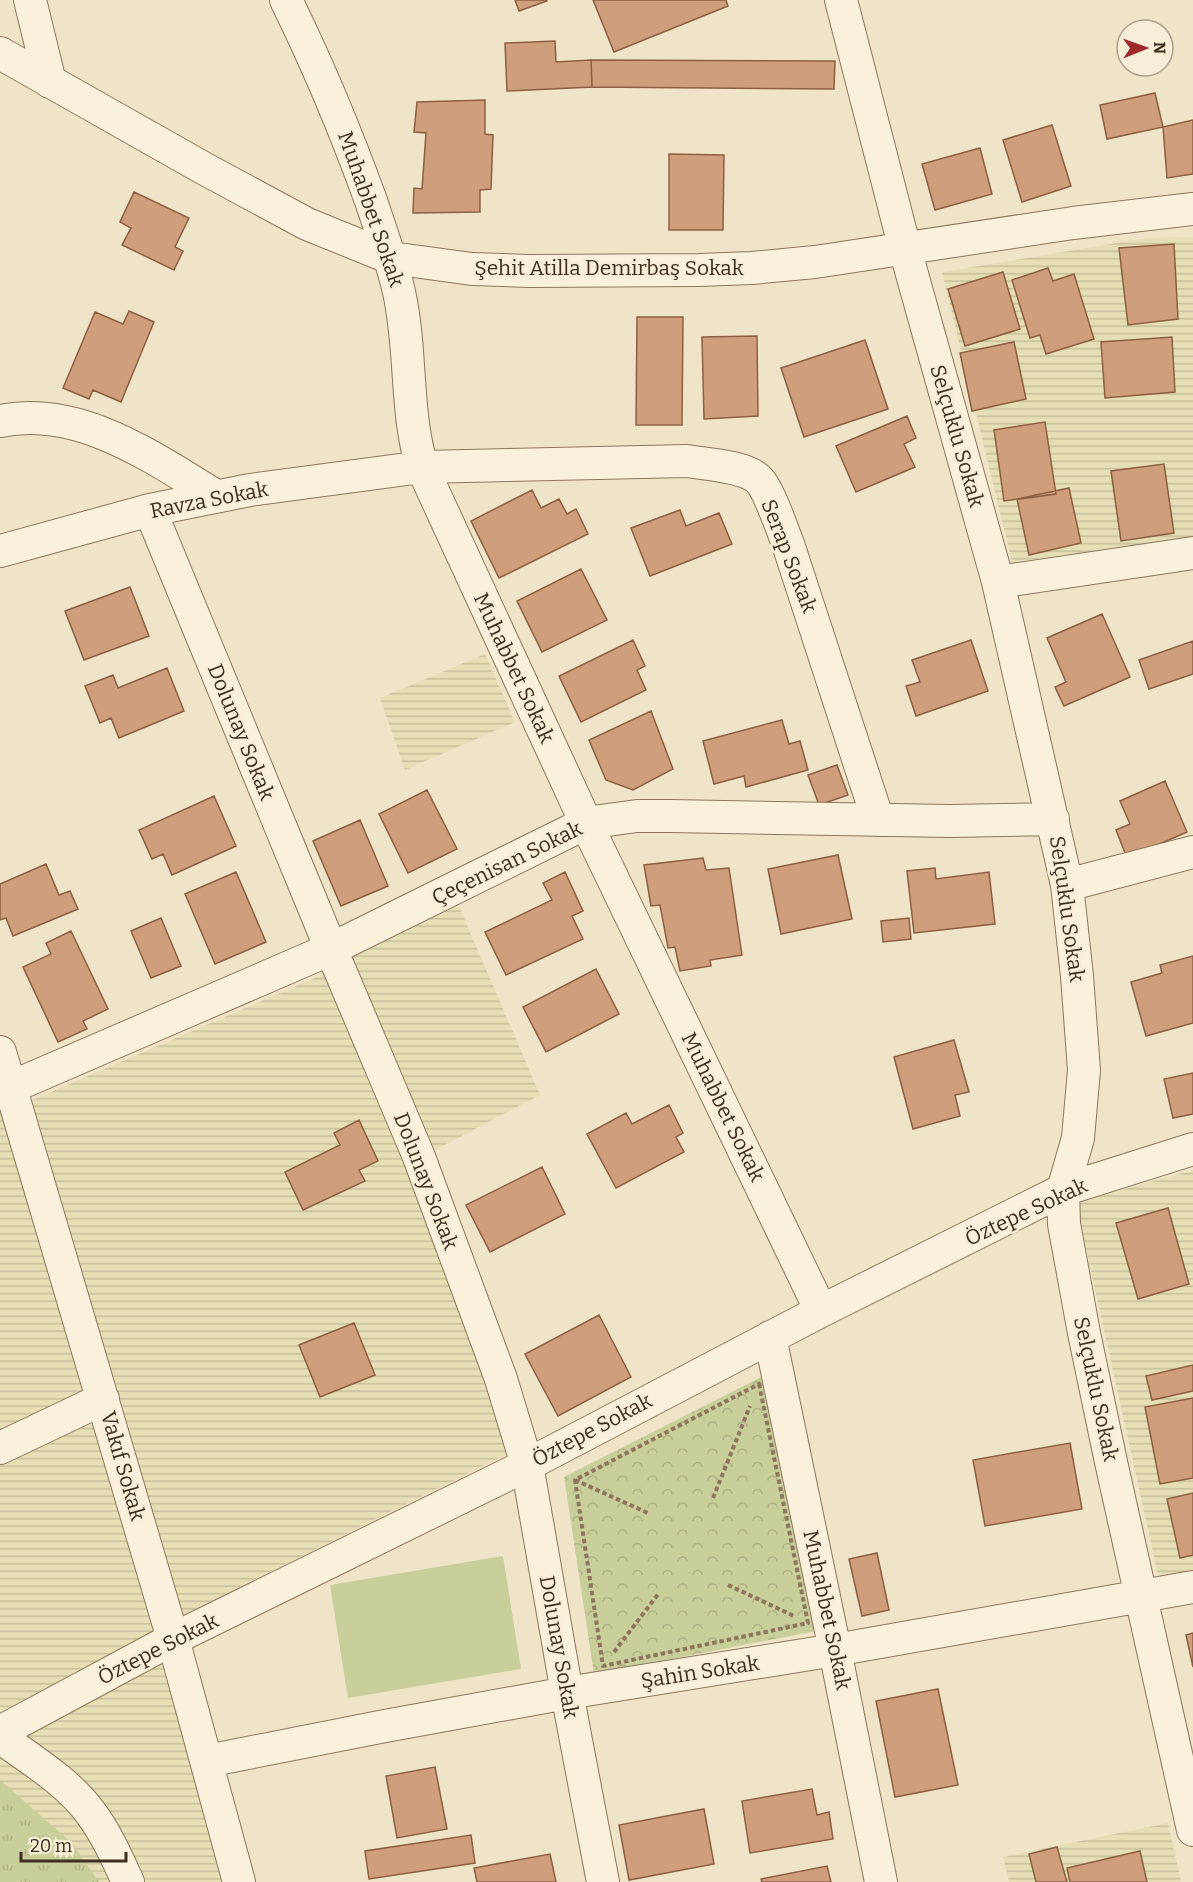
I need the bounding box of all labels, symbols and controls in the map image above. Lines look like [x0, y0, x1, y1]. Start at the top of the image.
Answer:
north arrow [1115, 18, 1175, 78]
text: N [1150, 41, 1169, 54]
street label: Muhabbet Sokak [332, 128, 410, 290]
street label: Şehit Atilla Demirbaş Sokak [474, 255, 744, 281]
street label: Selçuklu Sokak [924, 362, 990, 510]
street label: Ravza Sokak [148, 476, 271, 524]
street label: Serap Sokak [755, 495, 823, 617]
street label: Muhabbet Sokak [468, 589, 560, 747]
street label: Dolunay Sokak [202, 660, 280, 804]
street label: Çeçenisan Sokak [428, 815, 586, 911]
street label: Selçuklu Sokak [1044, 834, 1090, 984]
street label: Muhabbet Sokak [676, 1028, 770, 1186]
street label: Dolunay Sokak [388, 1109, 464, 1253]
street label: Öztepe Sokak [961, 1172, 1091, 1252]
street label: Selçuklu Sokak [1068, 1314, 1124, 1464]
street label: Öztepe Sokak [528, 1388, 656, 1472]
street label: Vakıf Sokak [95, 1408, 151, 1524]
street label: Muhabbet Sokak [797, 1528, 857, 1693]
street label: Dolunay Sokak [534, 1574, 584, 1721]
street label: Öztepe Sokak [93, 1607, 223, 1691]
street label: Şahin Sokak [639, 1650, 761, 1694]
scale bar [21, 1825, 126, 1863]
text: 20 m [30, 1835, 72, 1857]

